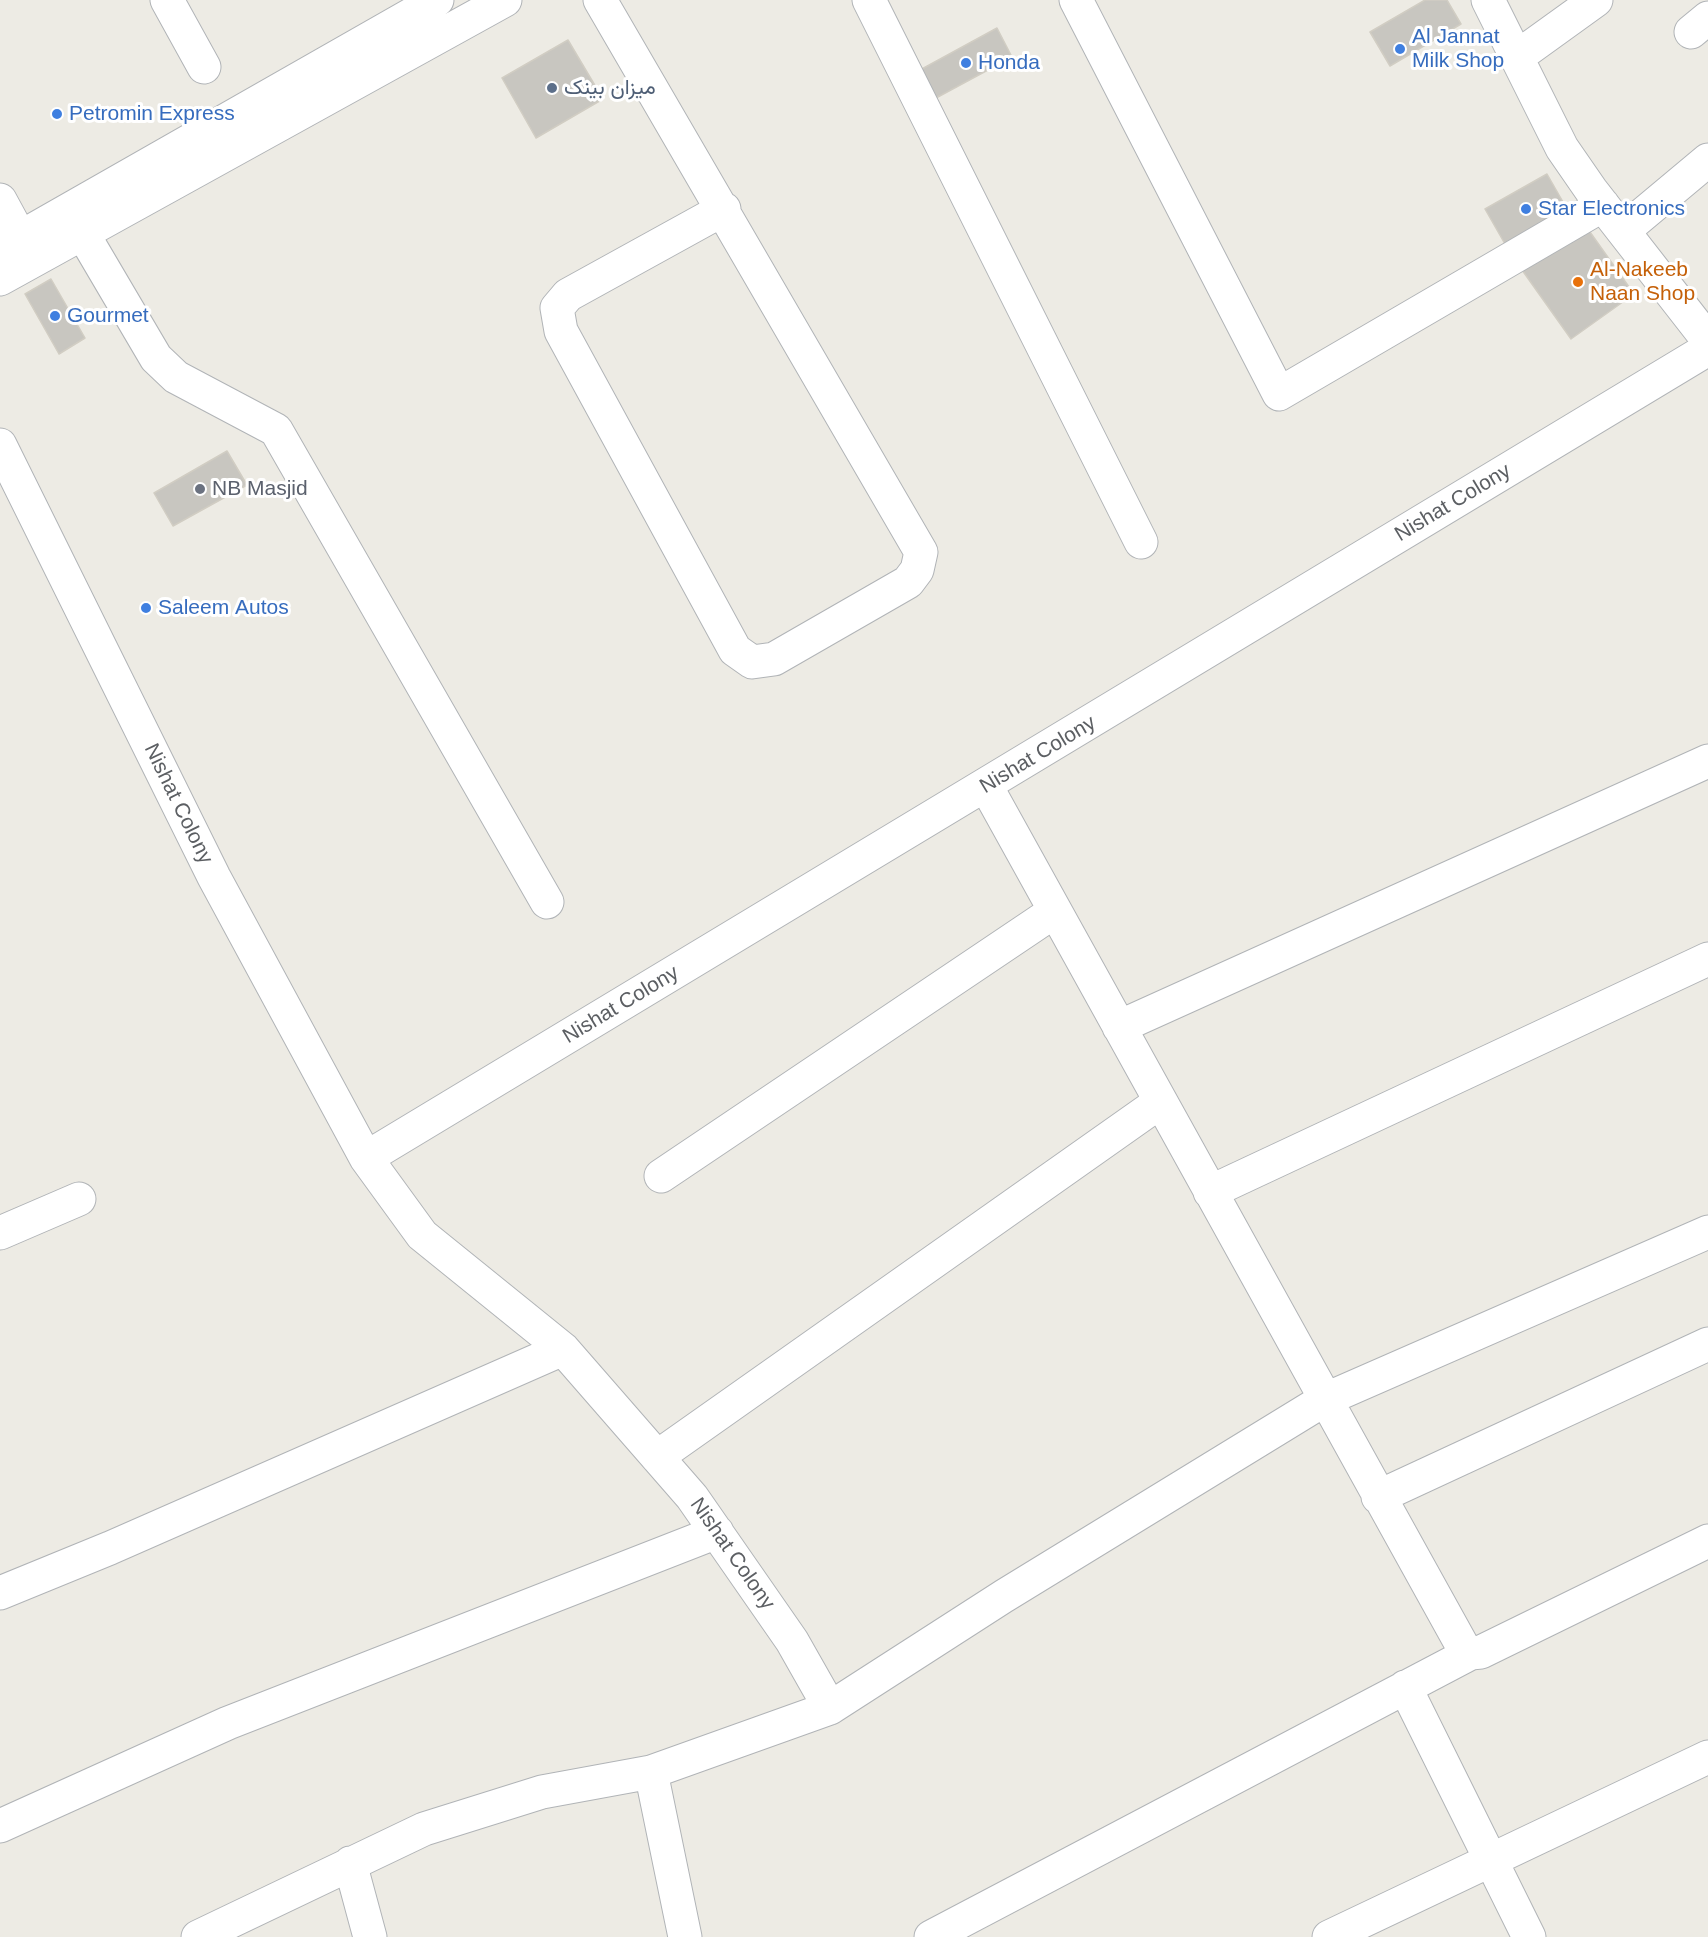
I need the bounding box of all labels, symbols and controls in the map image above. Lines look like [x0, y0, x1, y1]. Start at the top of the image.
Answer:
place label: Al Jannat Milk Shop [1412, 24, 1504, 74]
marker: Al Jannat Milk Shop [1393, 42, 1407, 56]
place label: Honda [978, 50, 1040, 76]
marker: Honda [959, 56, 973, 70]
place label: میزان بینک [564, 75, 656, 101]
marker: میزان بینک [545, 81, 559, 95]
place label: Petromin Express [69, 101, 235, 127]
marker: Petromin Express [50, 107, 64, 121]
place label: Star Electronics [1538, 196, 1685, 222]
marker: Star Electronics [1519, 202, 1533, 216]
place label: Al-Nakeeb Naan Shop [1590, 257, 1695, 307]
marker: Al-Nakeeb Naan Shop [1571, 275, 1585, 289]
place label: Gourmet [67, 303, 149, 329]
marker: Gourmet [48, 309, 62, 323]
street label: Nishat Colony [1390, 459, 1516, 547]
place label: NB Masjid [212, 476, 308, 502]
marker: NB Masjid [193, 482, 207, 496]
place label: Saleem Autos [158, 595, 289, 621]
marker: Saleem Autos [139, 601, 153, 615]
street label: Nishat Colony [975, 711, 1101, 799]
street label: Nishat Colony [138, 740, 218, 868]
street label: Nishat Colony [558, 961, 684, 1049]
street label: Nishat Colony [684, 1493, 780, 1615]

